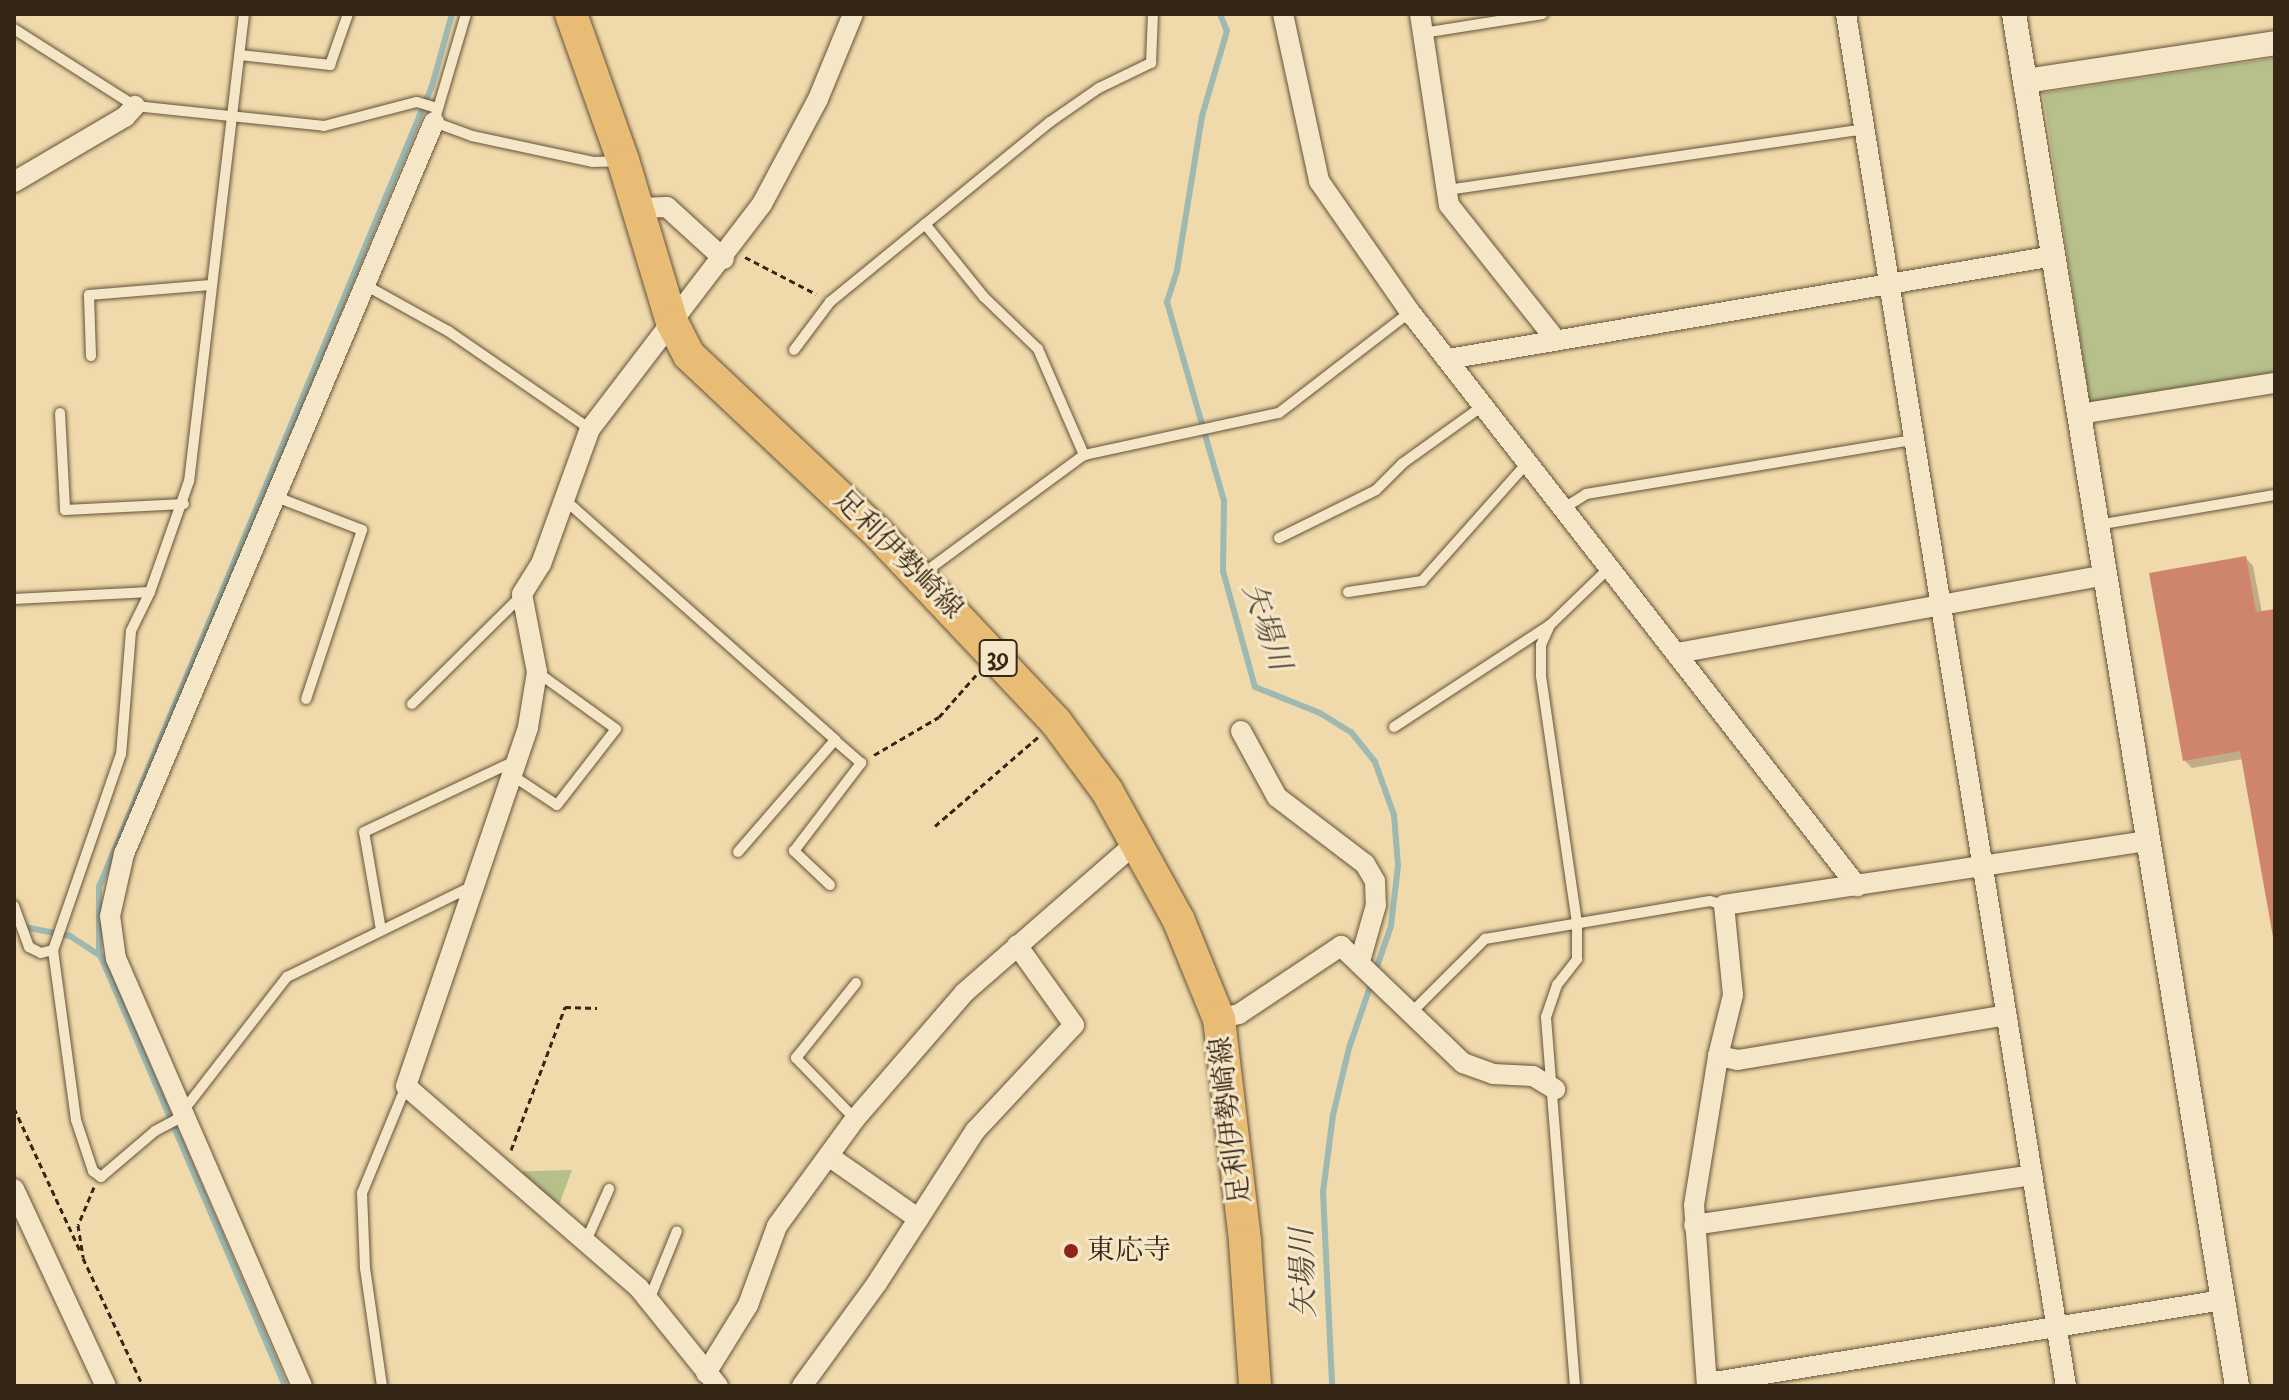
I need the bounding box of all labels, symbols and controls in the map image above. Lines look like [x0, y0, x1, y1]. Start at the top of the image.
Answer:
street label: 足利伊勢崎線 [827, 484, 969, 626]
water label: 矢場川 [1233, 579, 1297, 675]
road number: 39 [978, 636, 1018, 680]
street label: 足利伊勢崎線 [1204, 1035, 1258, 1205]
water label: 矢場川 [1285, 1227, 1325, 1319]
place label: 東応寺 [1087, 1234, 1171, 1268]
marker: 東応寺 [1062, 1242, 1080, 1260]

